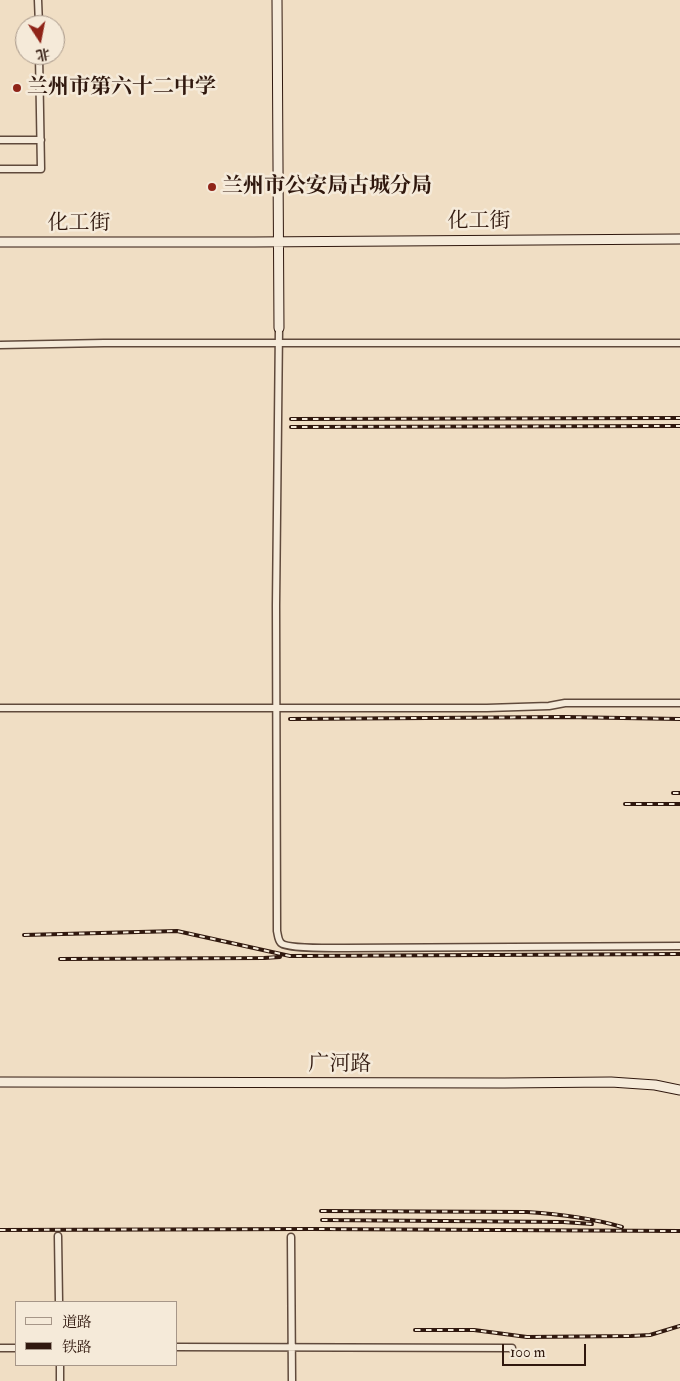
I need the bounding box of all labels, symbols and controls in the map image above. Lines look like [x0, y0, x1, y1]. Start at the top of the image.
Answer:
north arrow [15, 15, 65, 65]
text: 北 [34, 45, 51, 64]
place label: 兰州市第六十二中学 [27, 75, 216, 101]
marker: 兰州市第六十二中学 [11, 82, 23, 94]
place label: 兰州市公安局古城分局 [222, 174, 432, 200]
marker: 兰州市公安局古城分局 [206, 181, 218, 193]
street label: 化工街 [448, 209, 510, 235]
street label: 化工街 [48, 211, 110, 237]
street label: 广河路 [309, 1052, 371, 1078]
legend [15, 1301, 178, 1366]
text: 道路 [62, 1313, 92, 1332]
scale bar [505, 1334, 589, 1366]
text: 铁路 [62, 1338, 92, 1357]
text: 100 m [510, 1343, 545, 1362]

